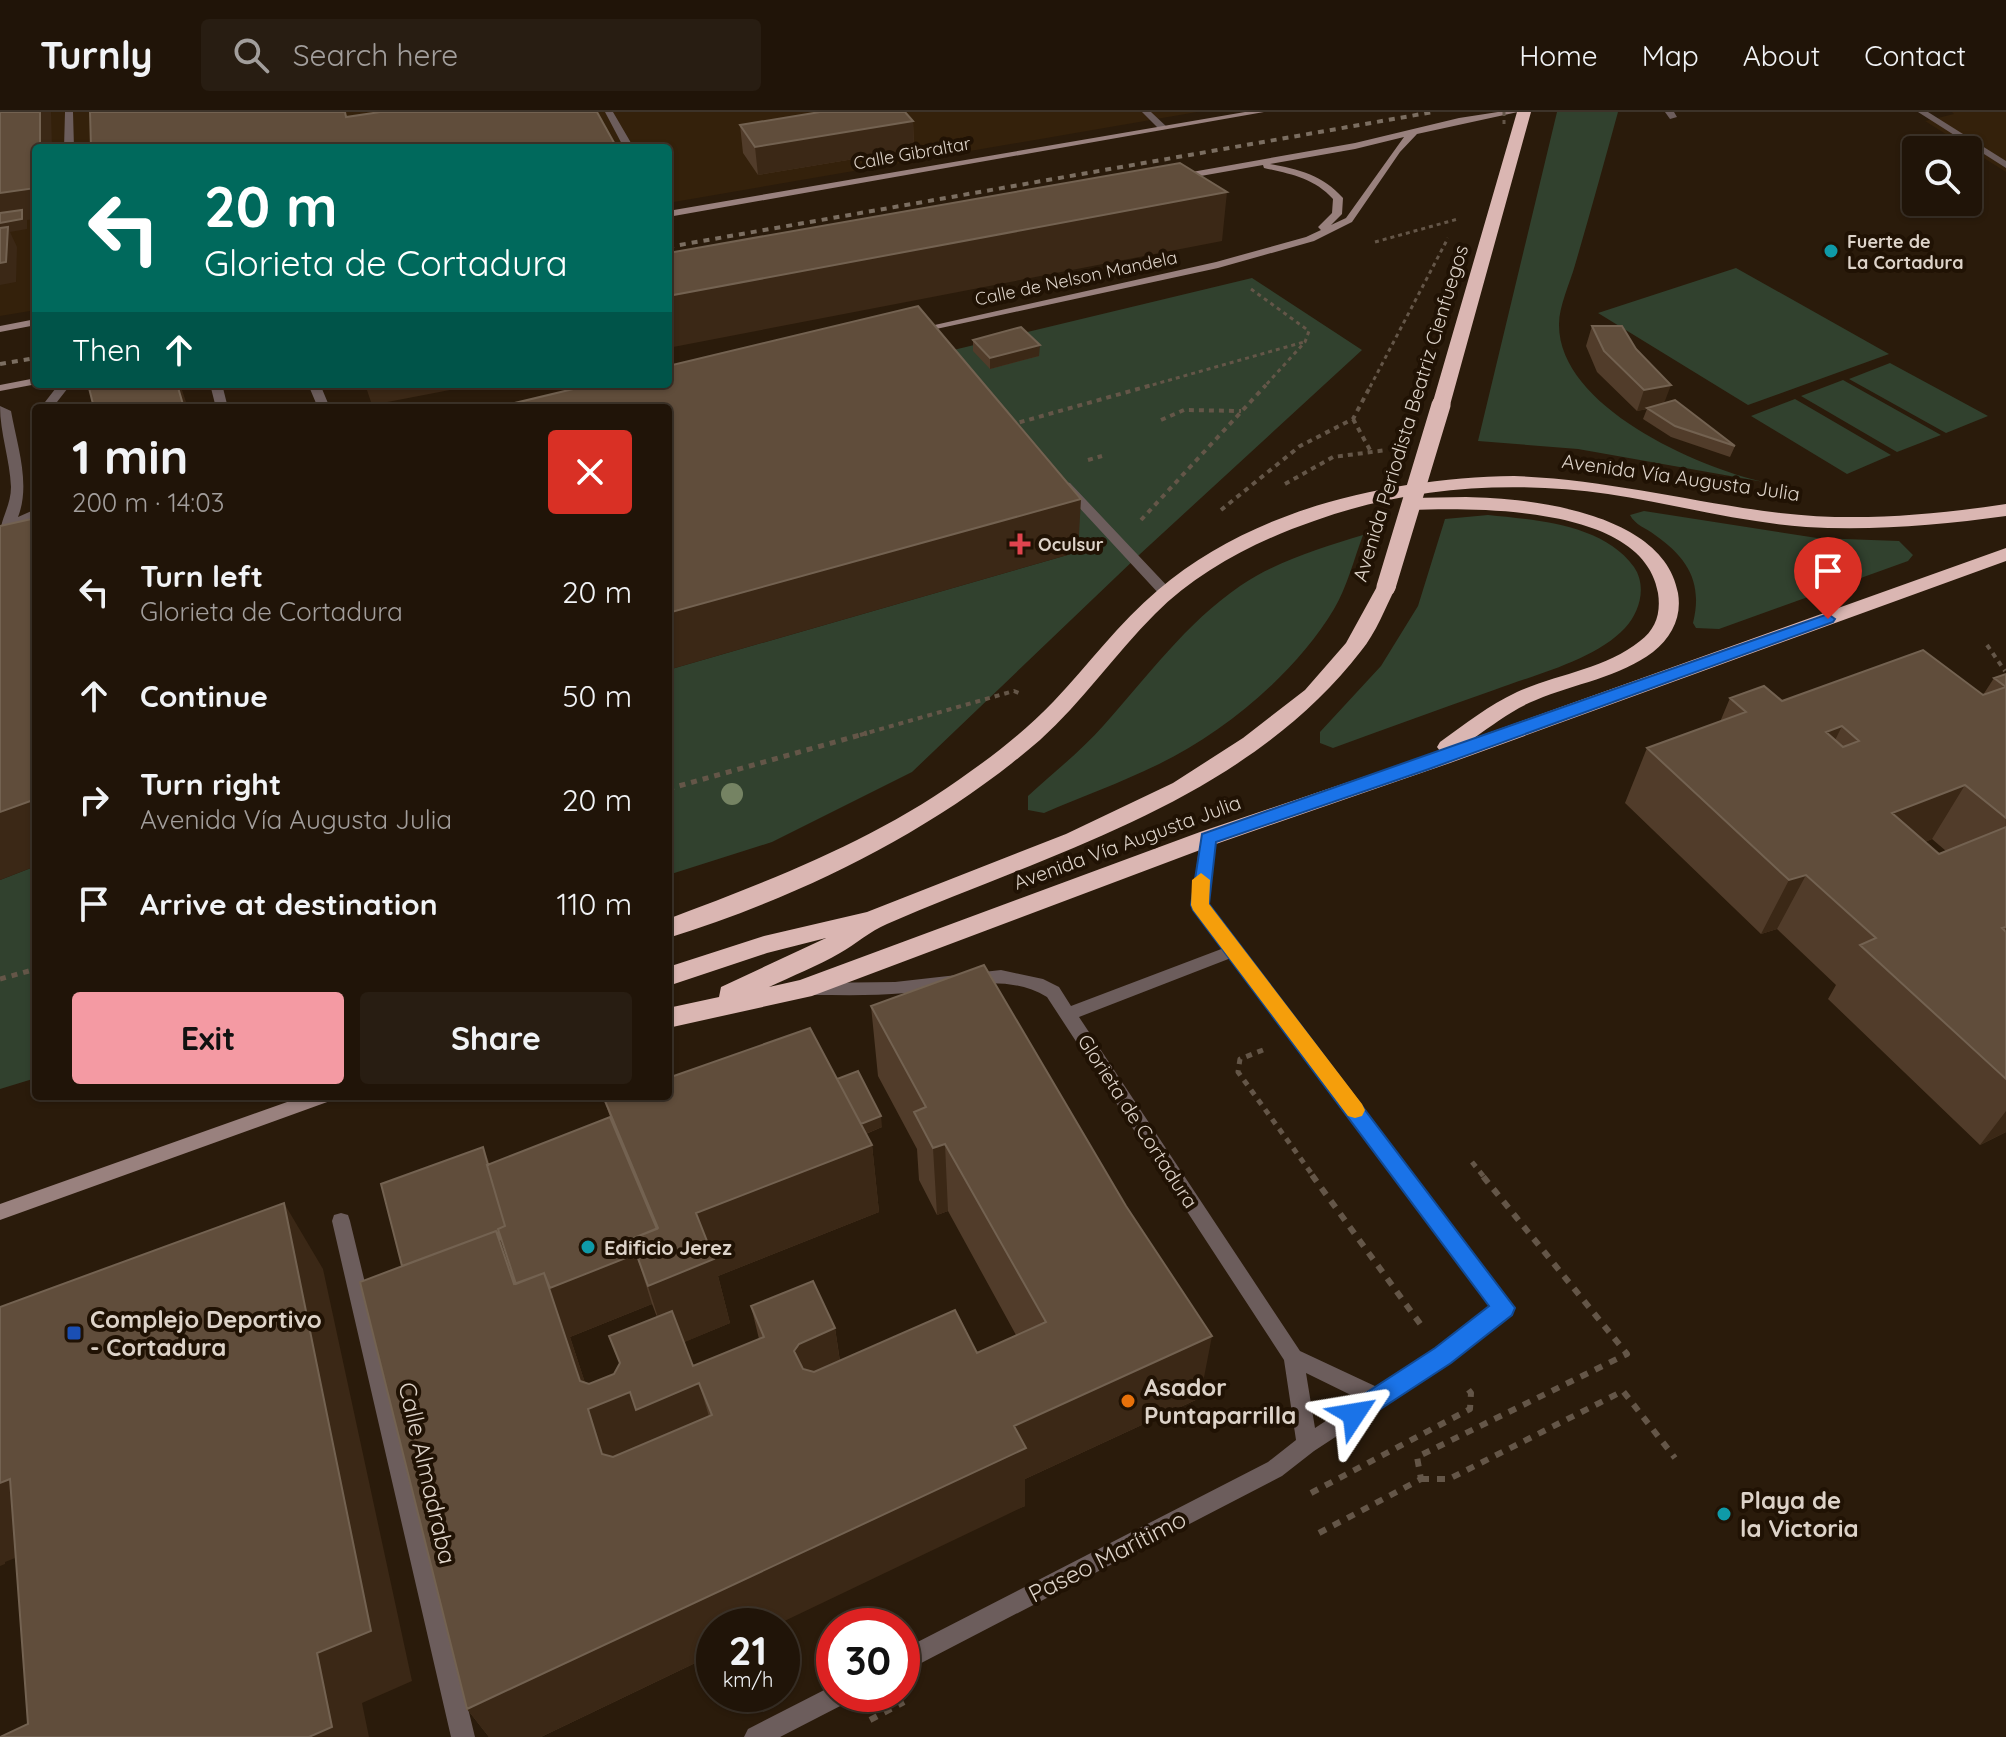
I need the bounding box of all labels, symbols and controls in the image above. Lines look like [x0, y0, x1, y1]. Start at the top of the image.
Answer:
search box [201, 19, 761, 91]
text: Turnly [40, 31, 153, 79]
icon: search [229, 33, 273, 77]
text: Search here [293, 36, 458, 74]
text: Home [1519, 38, 1598, 73]
text: Map [1642, 38, 1699, 73]
text: About [1743, 38, 1820, 73]
text: Contact [1864, 38, 1966, 73]
street label: Calle Gibraltar [852, 131, 973, 175]
map controls [1902, 136, 1982, 216]
button: search [1902, 136, 1982, 216]
text: 20 m [204, 171, 338, 241]
icon: left [72, 176, 176, 280]
place label: Fuerte de La Cortadura [1847, 230, 1964, 274]
text: Glorieta de Cortadura [204, 240, 568, 285]
street label: Avenida Periodista Beatriz Cienfuegos [1347, 242, 1473, 584]
marker: Fuerte de La Cortadura [1822, 242, 1840, 260]
street label: Calle de Nelson Mandela [973, 245, 1179, 311]
icon: ahead [157, 328, 201, 372]
text: Then [72, 331, 141, 369]
text: 1 min [72, 426, 188, 486]
button: close [548, 430, 632, 514]
street label: Avenida Vía Augusta Julia [1560, 448, 1802, 506]
text: 200 m · 14:03 [72, 486, 224, 519]
marker: Oculsur [1009, 533, 1031, 555]
place label: Oculsur [1038, 533, 1104, 556]
pin [1794, 537, 1862, 619]
icon: arrive [1806, 549, 1850, 593]
text: Turn left [140, 557, 263, 595]
icon: left [72, 570, 116, 614]
text: 20 m [562, 573, 632, 611]
text: Glorieta de Cortadura [140, 595, 403, 628]
icon: ahead [72, 674, 116, 718]
text: Continue [140, 677, 268, 715]
text: 50 m [562, 677, 632, 715]
text: Turn right [140, 765, 281, 803]
icon: right [72, 778, 116, 822]
text: 20 m [562, 781, 632, 819]
street label: Avenida Vía Augusta Julia [1010, 789, 1244, 895]
text: Avenida Vía Augusta Julia [140, 803, 452, 836]
icon: arrive [72, 882, 116, 926]
text: Arrive at destination [140, 885, 438, 923]
text: 110 m [556, 885, 632, 923]
button: Exit [72, 992, 344, 1084]
button: Share [360, 992, 632, 1084]
street label: Glorieta de Cortadura [1072, 1029, 1204, 1213]
place label: Edificio Jerez [604, 1235, 732, 1260]
marker: Edificio Jerez [579, 1238, 597, 1256]
place label: Complejo Deportivo - Cortadura [90, 1304, 322, 1362]
marker: Complejo Deportivo - Cortadura [65, 1324, 83, 1342]
place label: Asador Puntaparrilla [1144, 1372, 1296, 1430]
position arrow [1312, 1372, 1396, 1456]
street label: Calle Almadraba [392, 1379, 464, 1567]
marker: Asador Puntaparrilla [1119, 1392, 1137, 1410]
place label: Playa de la Victoria [1740, 1485, 1859, 1543]
street label: Paseo Marítimo [1023, 1503, 1191, 1609]
marker: Playa de la Victoria [1715, 1505, 1733, 1523]
speed limit sign: 30 [816, 1608, 920, 1712]
text: 21 [729, 1625, 767, 1675]
text: km/h [723, 1667, 773, 1692]

